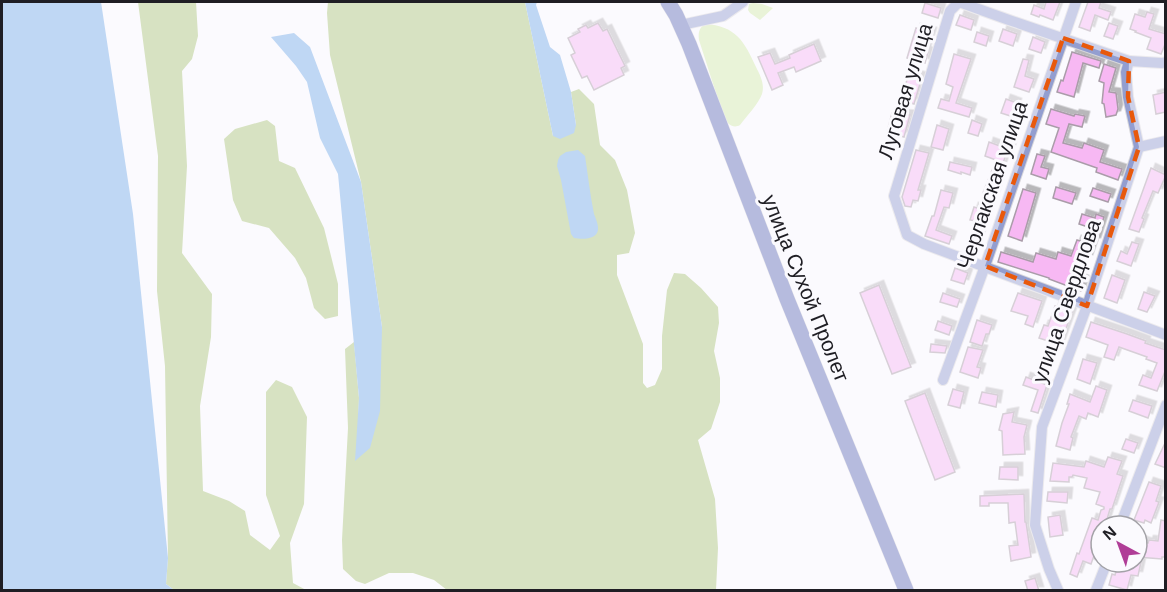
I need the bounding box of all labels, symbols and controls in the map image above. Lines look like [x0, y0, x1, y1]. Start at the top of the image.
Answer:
street label: Луговая улица [873, 20, 937, 162]
street label: Черлакская улица [952, 97, 1032, 272]
street label: улица Сухой Пролет [758, 191, 854, 385]
street label: улица Свердлова [1027, 216, 1105, 386]
north arrow [1089, 514, 1149, 574]
text: N [1100, 523, 1119, 543]

